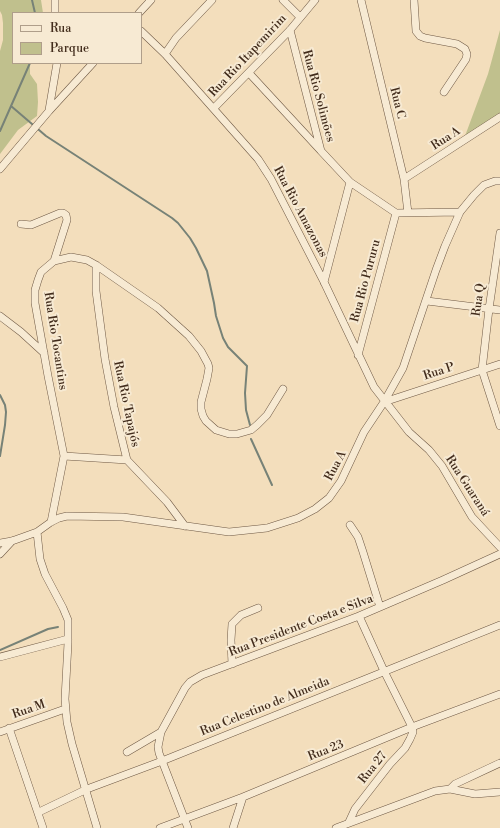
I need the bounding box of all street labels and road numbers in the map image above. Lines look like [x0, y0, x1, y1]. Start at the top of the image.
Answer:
street label: Rua Rio Itapemirim [206, 12, 290, 100]
street label: Rua Rio Solimões [299, 48, 337, 144]
street label: Rua C [386, 86, 408, 120]
street label: Rua A [429, 124, 463, 154]
street label: Rua Rio Amazonas [270, 164, 330, 260]
street label: Rua Rio Pururu [348, 238, 384, 324]
street label: Rua Q [470, 283, 488, 317]
street label: Rua Rio Tocantins [40, 291, 70, 391]
street label: Rua Rio Tapajós [110, 360, 142, 448]
street label: Rua P [422, 360, 456, 384]
street label: Rua A [322, 449, 350, 483]
street label: Rua Guaraná [442, 453, 492, 519]
street label: Rua Presidente Costa e Silva [227, 592, 375, 660]
street label: Rua Celestino de Almeida [198, 674, 332, 740]
street label: Rua M [10, 698, 48, 722]
street label: Rua 23 [306, 737, 346, 765]
street label: Rua 27 [356, 749, 390, 787]

